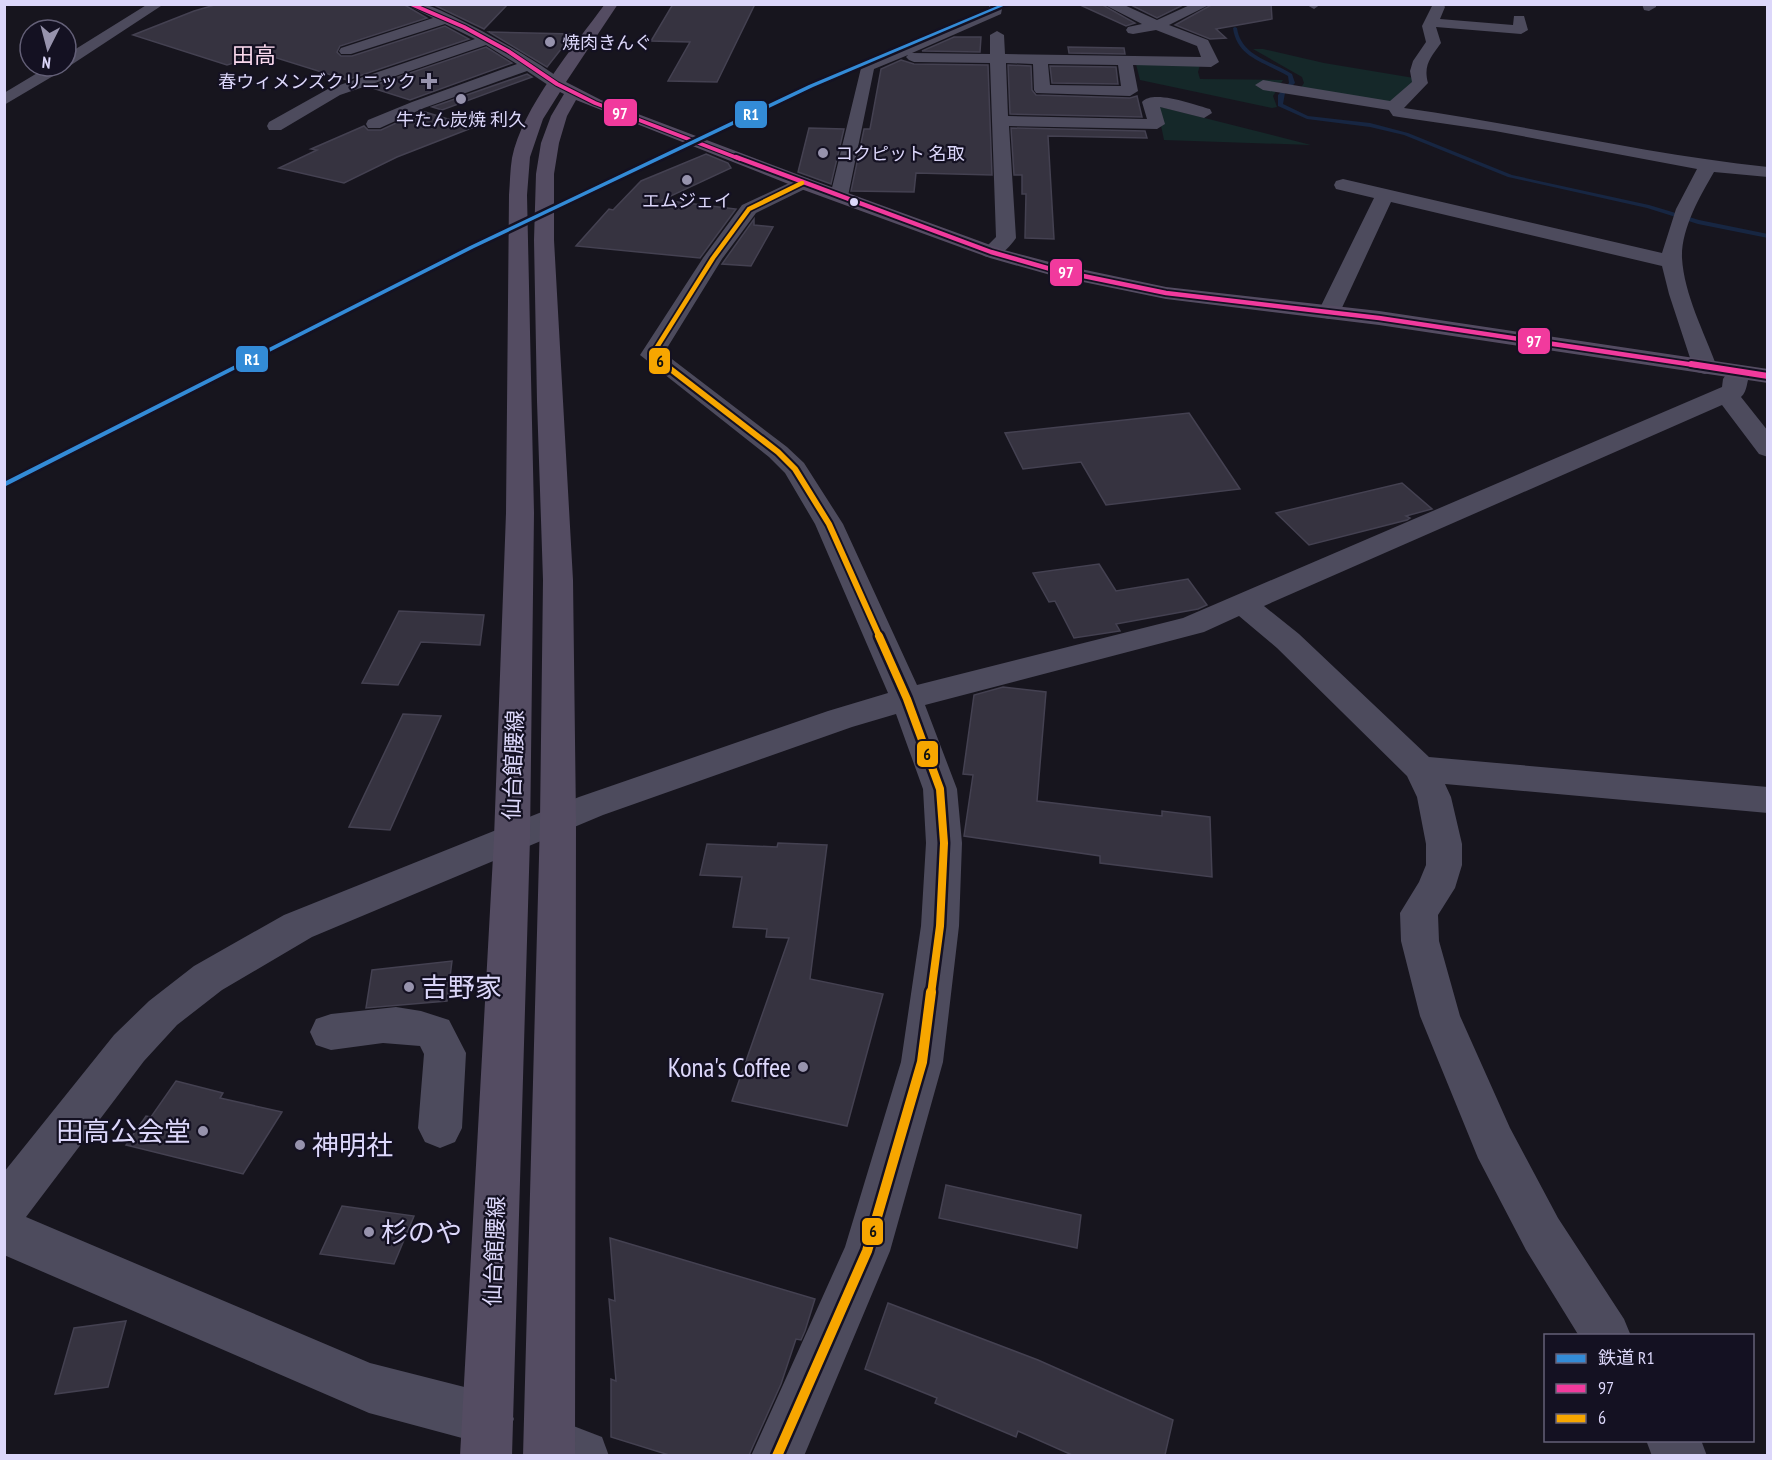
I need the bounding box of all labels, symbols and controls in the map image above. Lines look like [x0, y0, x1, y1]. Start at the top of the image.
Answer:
north arrow [18, 18, 78, 78]
place label: 焼肉きんぐ [562, 31, 652, 54]
marker: 焼肉きんぐ [543, 35, 557, 49]
district label: 田高 [232, 41, 276, 69]
text: N [41, 53, 52, 73]
place label: 春ウィメンズクリニック [218, 70, 416, 93]
marker: 春ウィメンズクリニック [420, 72, 438, 90]
marker: 牛たん炭焼 利久 [454, 92, 468, 106]
line badge: 97 [603, 98, 638, 127]
line badge: R1 [734, 100, 768, 129]
text: 97 [612, 103, 628, 123]
text: R1 [743, 104, 759, 124]
place label: 牛たん炭焼 利久 [396, 108, 526, 131]
place label: コクピット 名取 [835, 142, 965, 165]
marker: コクピット 名取 [816, 146, 830, 160]
marker: エムジェイ [680, 173, 694, 187]
place label: エムジェイ [642, 189, 732, 212]
unlabelled marker [848, 196, 860, 208]
line badge: 97 [1049, 258, 1083, 287]
text: 97 [1058, 262, 1074, 282]
line badge: 97 [1517, 327, 1551, 355]
text: 97 [1526, 331, 1542, 351]
line badge: R1 [235, 345, 269, 373]
line badge: 6 [648, 347, 671, 375]
text: R1 [244, 349, 260, 369]
text: 6 [656, 351, 664, 371]
street label: 仙台館腰線 [497, 710, 529, 820]
line badge: 6 [916, 740, 939, 768]
text: 6 [923, 744, 931, 764]
place label: 吉野家 [421, 970, 502, 1004]
marker: 吉野家 [402, 980, 416, 994]
place label: Kona's Coffee [668, 1050, 791, 1084]
marker: Kona's Coffee [796, 1060, 810, 1074]
place label: 田高公会堂 [56, 1114, 191, 1148]
marker: 田高公会堂 [196, 1124, 210, 1138]
place label: 神明社 [312, 1128, 393, 1162]
marker: 神明社 [293, 1138, 307, 1152]
street label: 仙台館腰線 [478, 1196, 510, 1306]
place label: 杉のや [381, 1215, 462, 1249]
line badge: 6 [861, 1217, 884, 1246]
text: 6 [869, 1221, 877, 1241]
marker: 杉のや [362, 1225, 376, 1239]
legend [1544, 1334, 1754, 1442]
text: 鉄道 R1 [1598, 1346, 1655, 1369]
text: 97 [1598, 1376, 1614, 1399]
text: 6 [1598, 1406, 1606, 1429]

